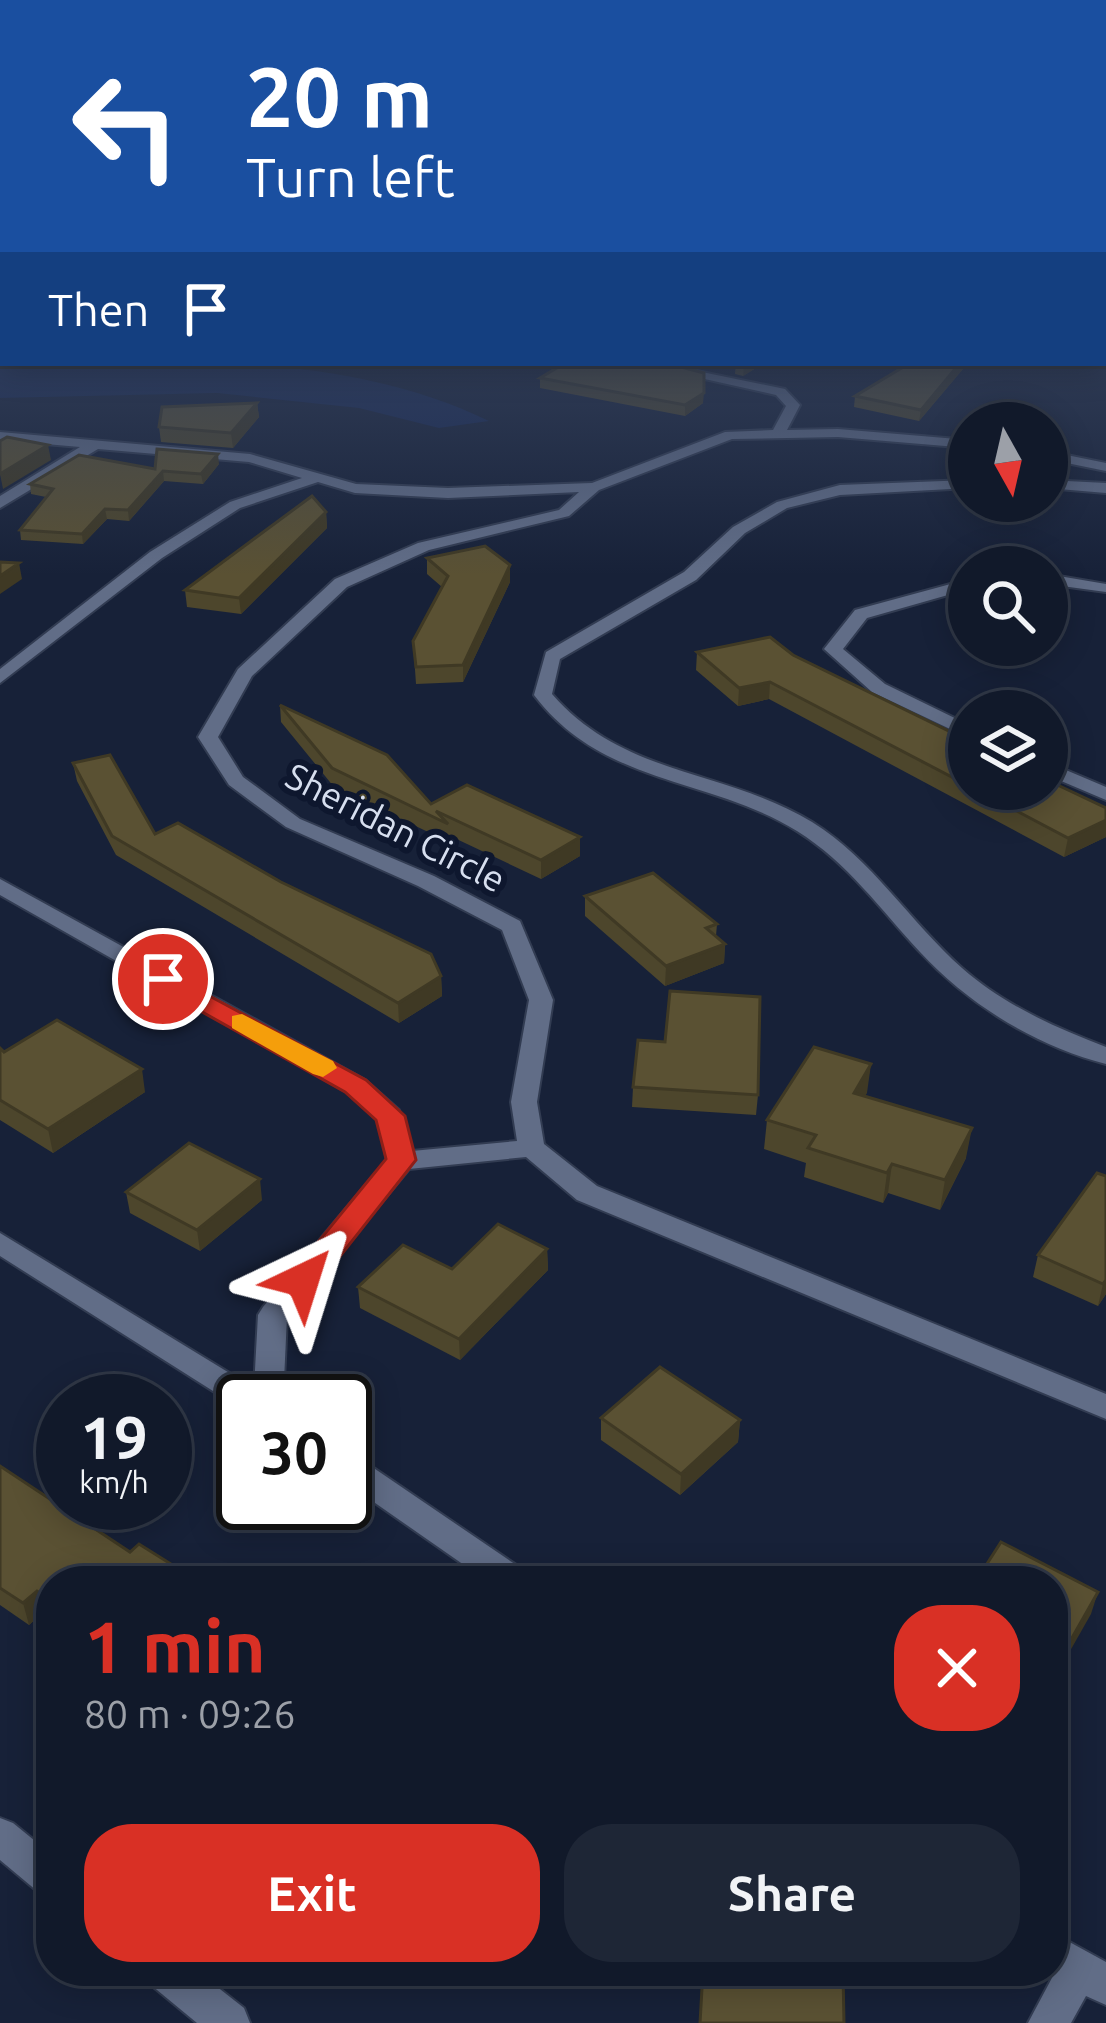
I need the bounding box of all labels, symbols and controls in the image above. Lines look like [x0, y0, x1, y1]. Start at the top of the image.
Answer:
icon: left [48, 48, 204, 204]
text: 20 m [246, 49, 433, 143]
text: Turn left [246, 147, 455, 207]
icon: arrive [173, 276, 239, 342]
text: Then [48, 284, 149, 335]
north arrow [948, 402, 1068, 522]
map controls [948, 402, 1068, 810]
button: search [948, 546, 1068, 666]
button: layers [948, 690, 1068, 810]
street label: Sheridan Circle [280, 754, 512, 900]
pin [112, 928, 214, 1030]
icon: arrive [130, 946, 196, 1012]
position arrow [240, 1217, 366, 1343]
speed limit sign: 30 [216, 1374, 372, 1530]
text: 19 [80, 1403, 148, 1470]
text: km/h [79, 1465, 149, 1499]
button: close [894, 1605, 1020, 1731]
text: 1 min [84, 1606, 266, 1687]
text: 80 m · 09:26 [84, 1692, 296, 1735]
button: Exit [84, 1824, 540, 1962]
button: Share [564, 1824, 1020, 1962]

